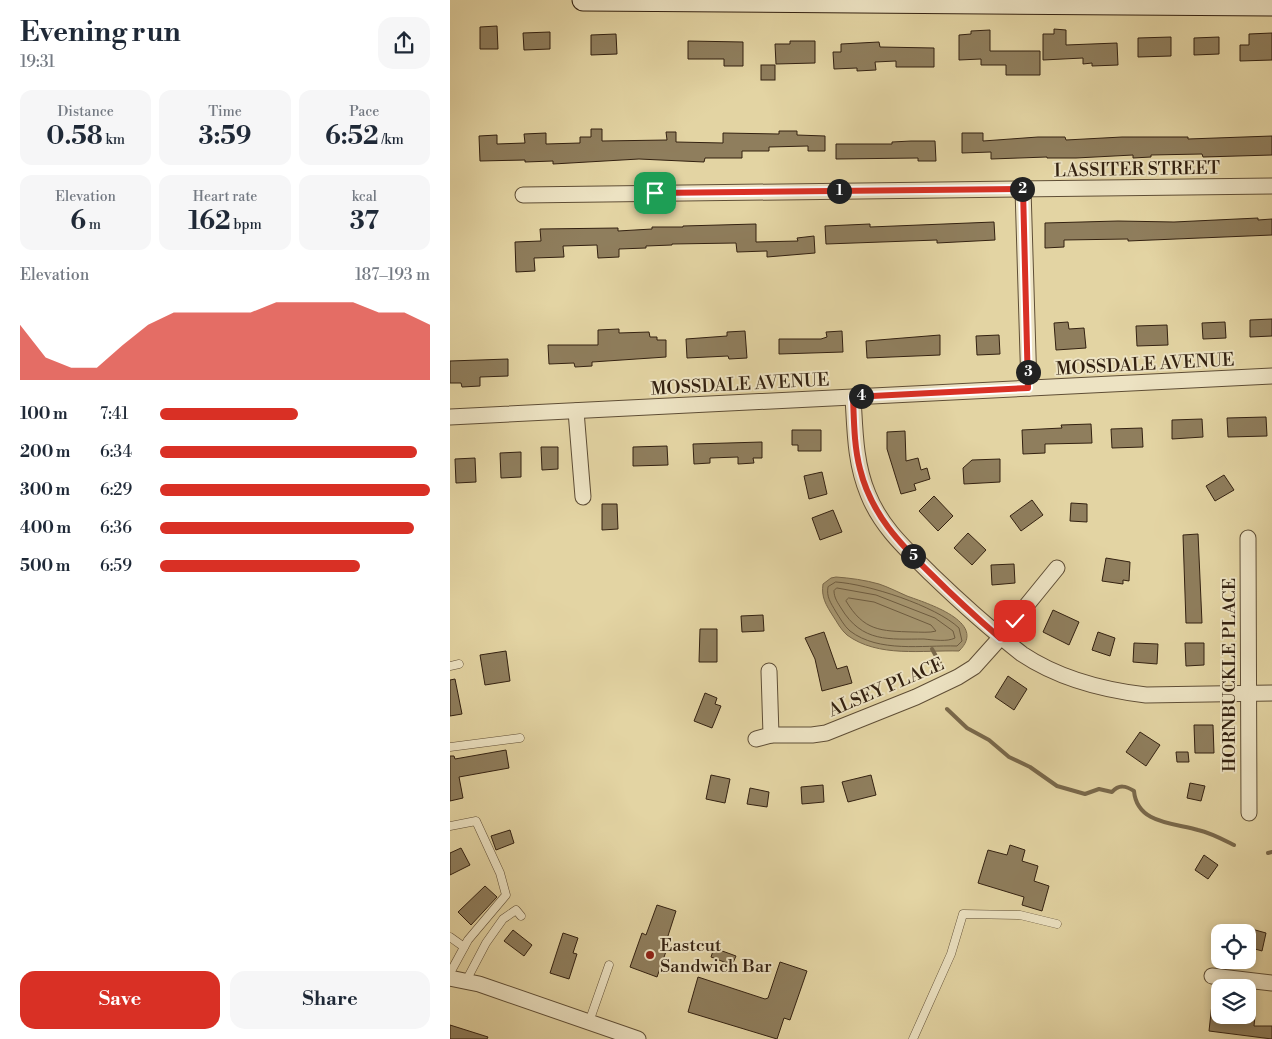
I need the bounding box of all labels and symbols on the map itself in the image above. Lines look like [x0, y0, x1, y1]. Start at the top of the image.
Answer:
street label: LASSITER STREET [1054, 157, 1221, 182]
pin [634, 172, 676, 214]
pin: 2 [1010, 176, 1034, 202]
pin: 1 [826, 178, 852, 204]
street label: MOSSDALE AVENUE [1055, 348, 1235, 381]
pin: 3 [1016, 360, 1040, 384]
street label: MOSSDALE AVENUE [650, 368, 830, 401]
pin: 4 [848, 384, 874, 408]
pin: 5 [900, 544, 926, 568]
street label: HORNBUCKLE PLACE [1218, 578, 1241, 772]
pin [994, 600, 1036, 642]
street label: ALSEY PLACE [824, 653, 948, 723]
place label: Eastcut Sandwich Bar [660, 934, 772, 978]
marker: Eastcut Sandwich Bar [644, 949, 656, 961]

